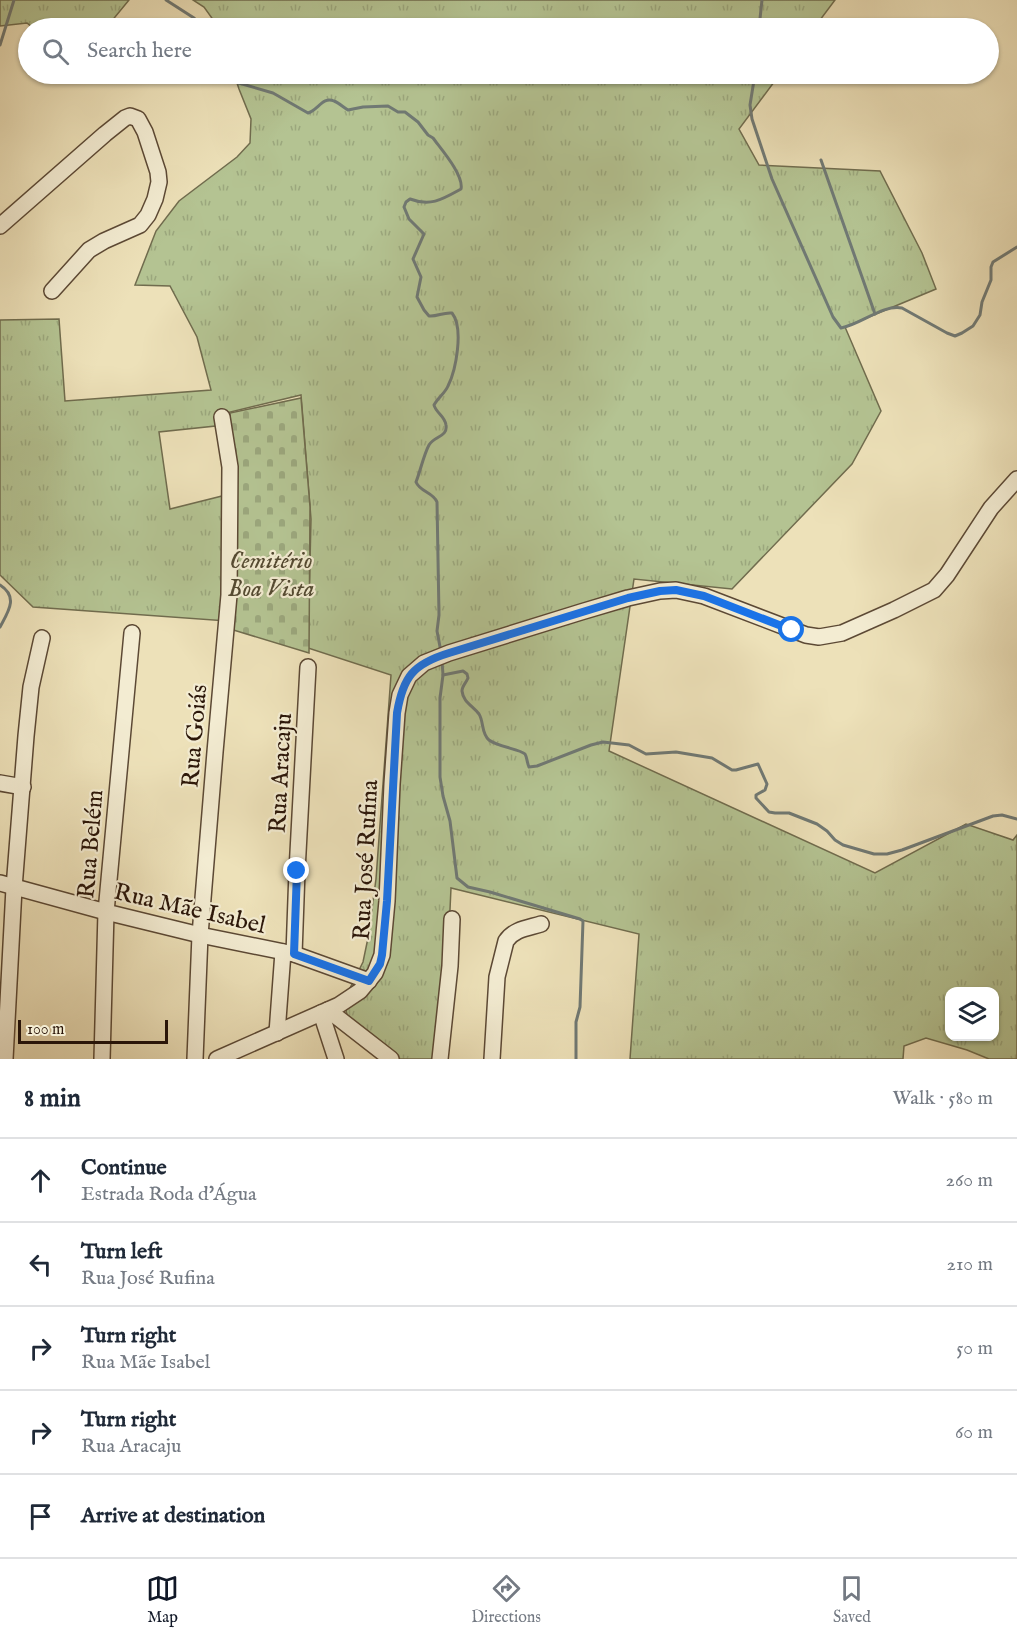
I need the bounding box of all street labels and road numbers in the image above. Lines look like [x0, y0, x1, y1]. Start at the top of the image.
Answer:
street label: Rua Goiás [176, 683, 215, 789]
street label: Rua Aracaju [263, 712, 300, 834]
street label: Rua José Rufina [347, 778, 386, 941]
street label: Rua Belém [71, 788, 112, 900]
street label: Rua Mãe Isabel [111, 877, 269, 942]

